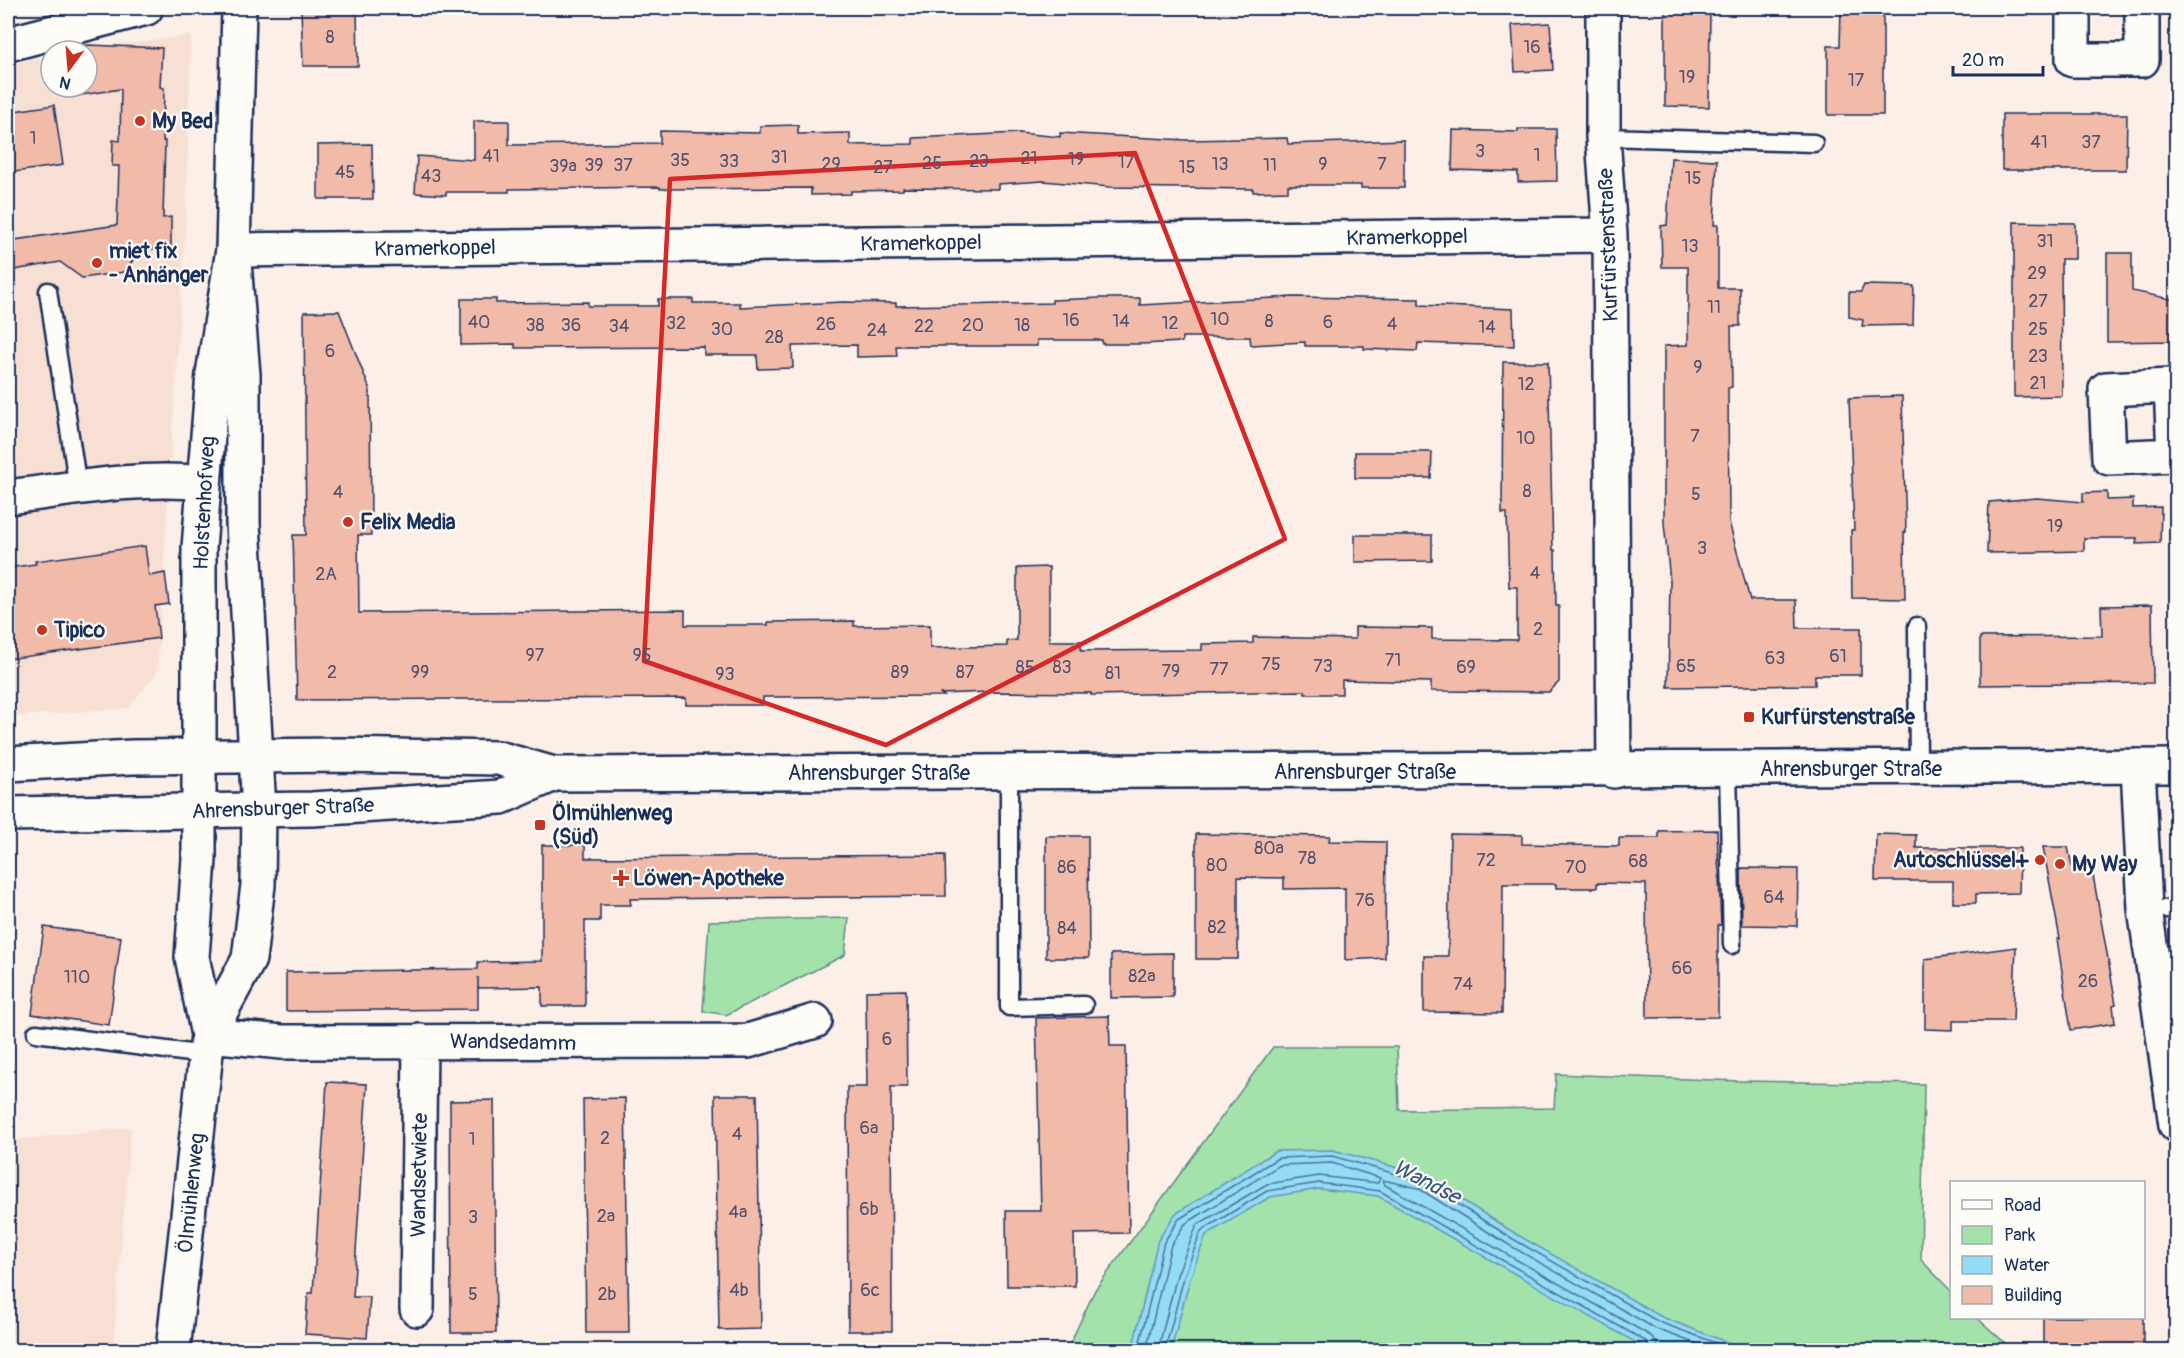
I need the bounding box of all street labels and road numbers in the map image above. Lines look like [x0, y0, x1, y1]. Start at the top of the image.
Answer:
street label: Kurfürstenstraße [1592, 167, 1625, 322]
street label: Kramerkoppel [1346, 223, 1468, 252]
street label: Kramerkoppel [860, 229, 982, 258]
street label: Kramerkoppel [374, 234, 496, 263]
street label: Holstenhofweg [188, 435, 221, 571]
street label: Ahrensburger Straße [1760, 756, 1943, 783]
street label: Ahrensburger Straße [1274, 759, 1457, 786]
street label: Ahrensburger Straße [788, 760, 971, 787]
street label: Ahrensburger Straße [191, 792, 375, 825]
street label: Wandsedamm [450, 1028, 576, 1057]
street label: Wandsetwiete [405, 1112, 434, 1238]
street label: Ölmühlenweg [172, 1132, 211, 1254]

